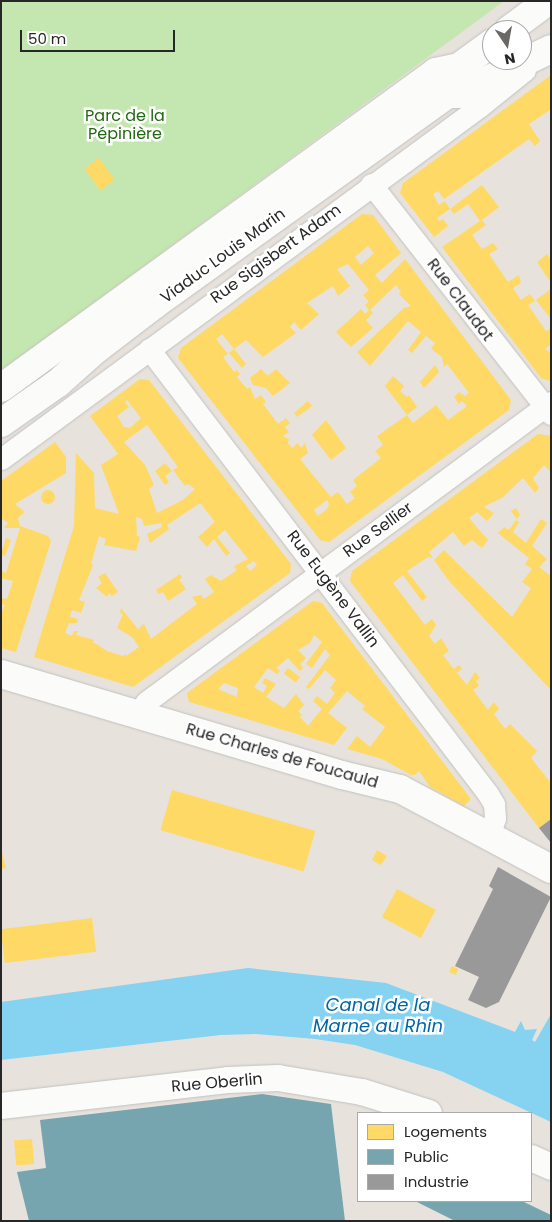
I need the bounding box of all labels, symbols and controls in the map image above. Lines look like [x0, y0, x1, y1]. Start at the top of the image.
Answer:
scale bar [22, 20, 178, 52]
north arrow [482, 20, 532, 70]
text: 50 m [28, 28, 66, 49]
text: N [503, 48, 517, 70]
park label: Parc de la Pépinière [85, 106, 165, 144]
street label: Rue Sigisbert Adam [207, 200, 345, 308]
street label: Viaduc Louis Marin [157, 204, 289, 308]
street label: Rue Claudot [423, 255, 497, 345]
street label: Rue Sellier [340, 498, 416, 562]
street label: Rue Eugène Vallin [283, 527, 383, 651]
street label: Rue Charles de Foucauld [184, 719, 380, 793]
water label: Canal de la Marne au Rhin [313, 995, 443, 1038]
street label: Rue Oberlin [171, 1069, 263, 1097]
legend [357, 1112, 532, 1202]
text: Logements [404, 1121, 487, 1142]
text: Public [404, 1146, 449, 1167]
text: Industrie [404, 1171, 469, 1192]

